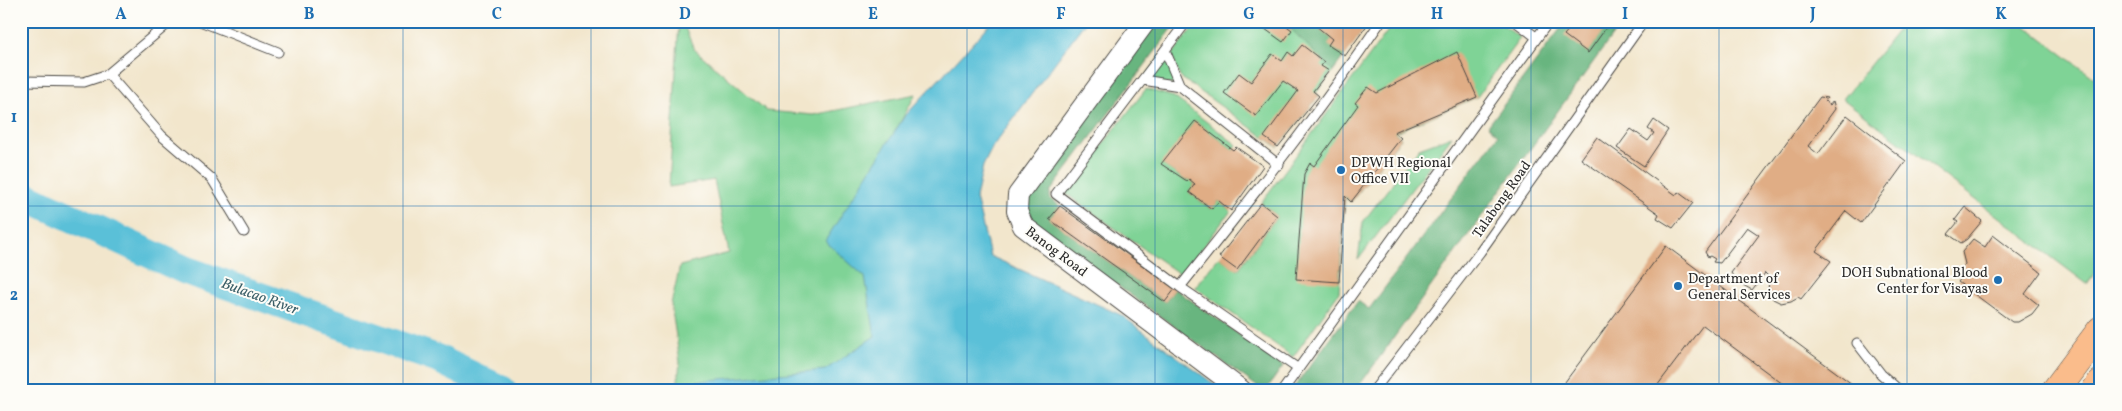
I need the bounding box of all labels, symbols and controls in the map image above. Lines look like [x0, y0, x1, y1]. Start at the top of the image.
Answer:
text: A [115, 4, 127, 26]
text: B [304, 4, 315, 26]
text: C [492, 4, 502, 26]
text: D [679, 4, 691, 26]
text: E [868, 4, 878, 26]
text: F [1056, 4, 1066, 26]
text: G [1243, 4, 1255, 26]
text: H [1431, 4, 1443, 26]
text: I [1622, 4, 1628, 26]
text: J [1809, 4, 1816, 26]
text: K [1995, 4, 2007, 26]
text: 1 [11, 107, 17, 129]
place label: DPWH Regional Office VII [1351, 154, 1451, 189]
street label: Talabong Road [1468, 157, 1536, 242]
marker: DPWH Regional Office VII [1335, 164, 1347, 176]
street label: Banog Road [1021, 223, 1091, 282]
place label: DOH Subnational Blood Center for Visayas [1841, 264, 1988, 299]
place label: Department of General Services [1688, 270, 1790, 305]
water label: Bulacao River [218, 274, 301, 321]
marker: DOH Subnational Blood Center for Visayas [1992, 274, 2004, 286]
marker: Department of General Services [1672, 280, 1684, 292]
text: 2 [10, 285, 18, 307]

